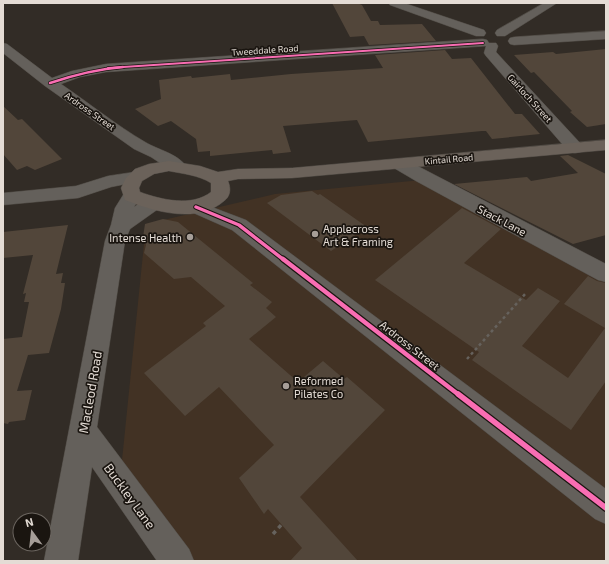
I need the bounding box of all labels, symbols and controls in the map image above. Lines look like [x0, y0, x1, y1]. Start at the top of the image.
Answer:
street label: Tweeddale Road [231, 42, 299, 58]
street label: Gairloch Street [506, 72, 555, 125]
street label: Ardross Street [63, 90, 118, 133]
street label: Kintail Road [424, 151, 474, 167]
street label: Stack Lane [475, 202, 529, 238]
place label: Applecross Art & Framing [323, 222, 393, 248]
marker: Applecross Art & Framing [310, 229, 320, 239]
place label: Intense Health [109, 231, 182, 244]
marker: Intense Health [185, 232, 195, 242]
street label: Ardross Street [378, 318, 442, 372]
street label: Macleod Road [75, 350, 105, 434]
place label: Reformed Pilates Co [294, 374, 343, 400]
marker: Reformed Pilates Co [281, 381, 291, 391]
street label: Buckley Lane [101, 460, 159, 532]
north arrow [12, 512, 52, 552]
text: N [24, 515, 35, 529]

